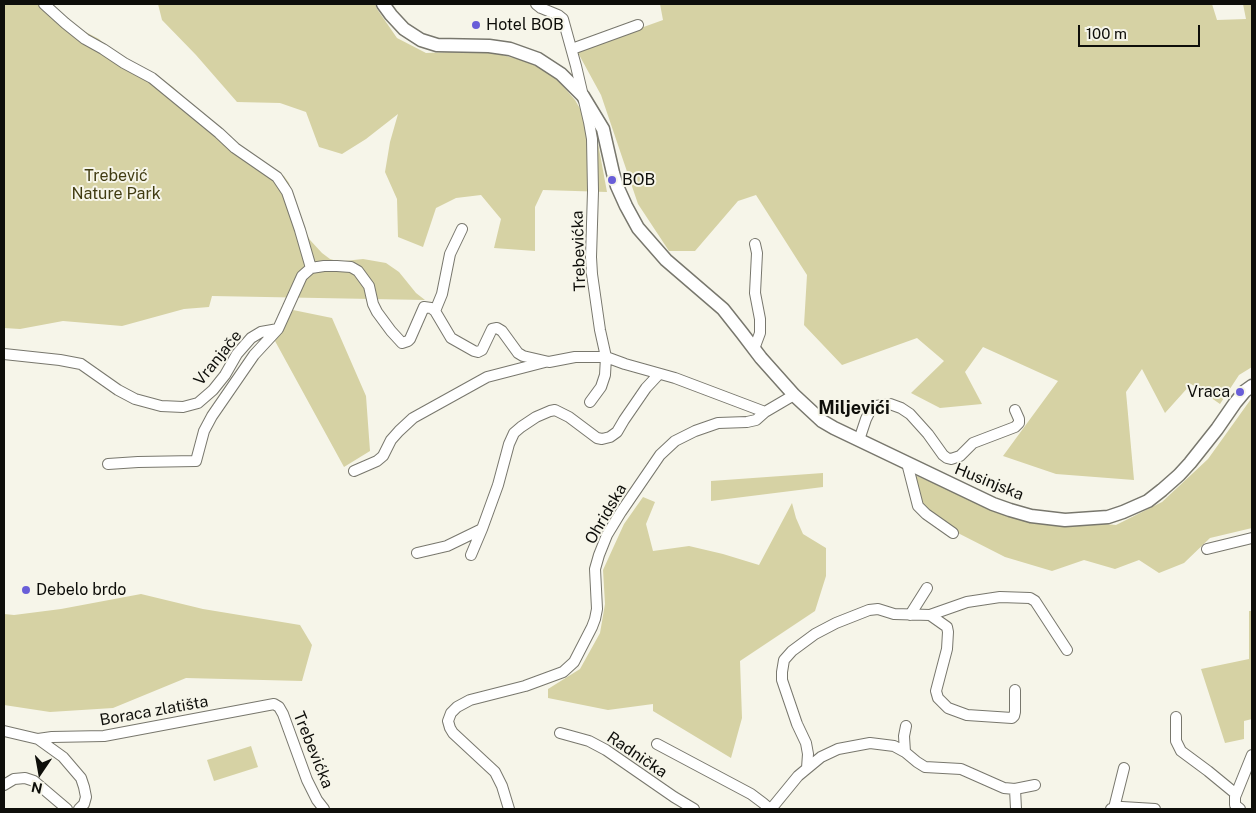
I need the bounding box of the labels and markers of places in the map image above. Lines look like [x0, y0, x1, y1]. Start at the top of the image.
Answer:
place label: Hotel BOB [486, 15, 564, 35]
marker: Hotel BOB [470, 19, 482, 31]
place label: BOB [622, 170, 655, 190]
marker: BOB [606, 174, 618, 186]
place label: Vraca [1187, 382, 1230, 402]
marker: Vraca [1234, 386, 1246, 398]
place label: Debelo brdo [36, 580, 126, 600]
marker: Debelo brdo [20, 584, 32, 596]

